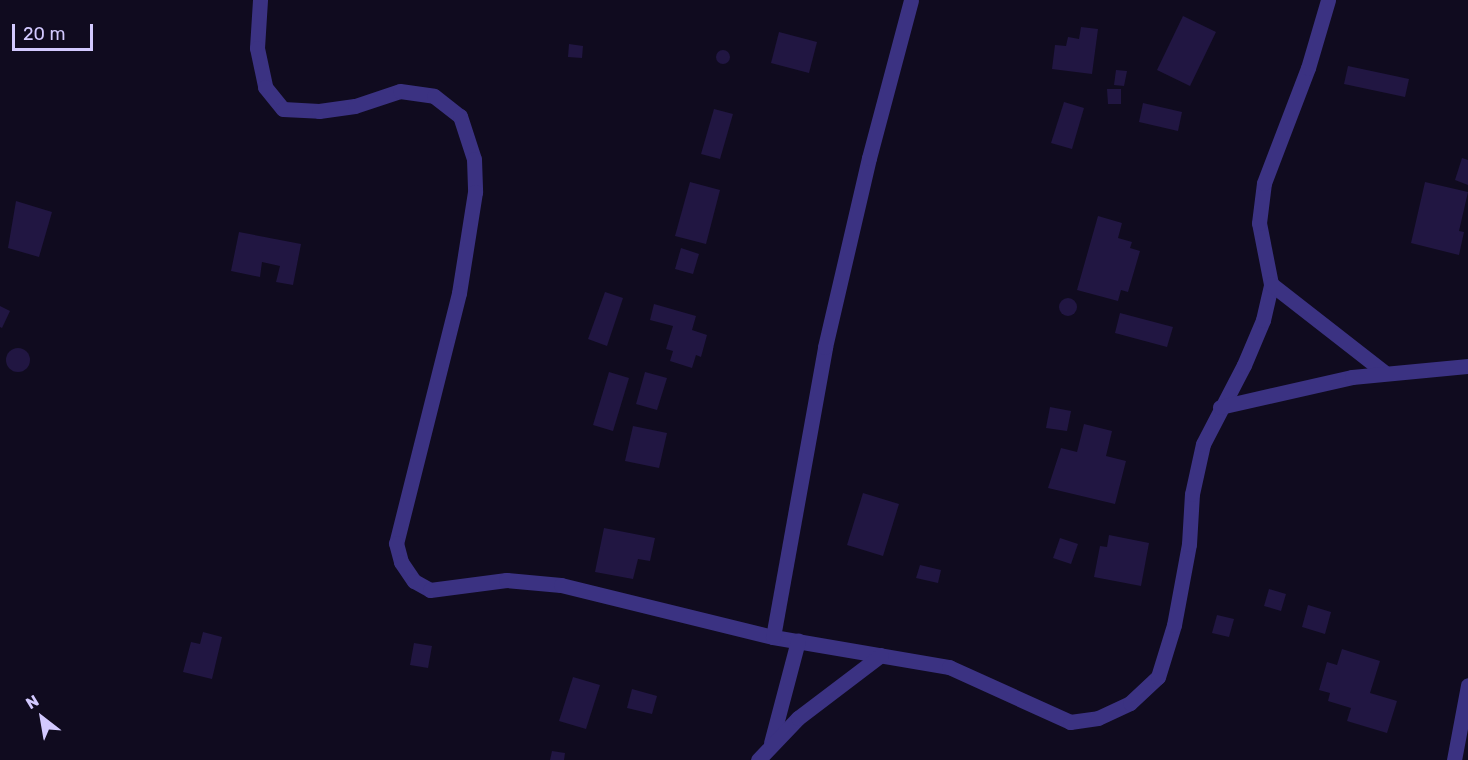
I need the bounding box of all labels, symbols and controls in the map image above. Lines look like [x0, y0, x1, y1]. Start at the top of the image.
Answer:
scale bar [15, 12, 96, 50]
text: 20 m [23, 23, 65, 45]
north arrow [12, 688, 72, 748]
text: N [23, 691, 42, 713]

